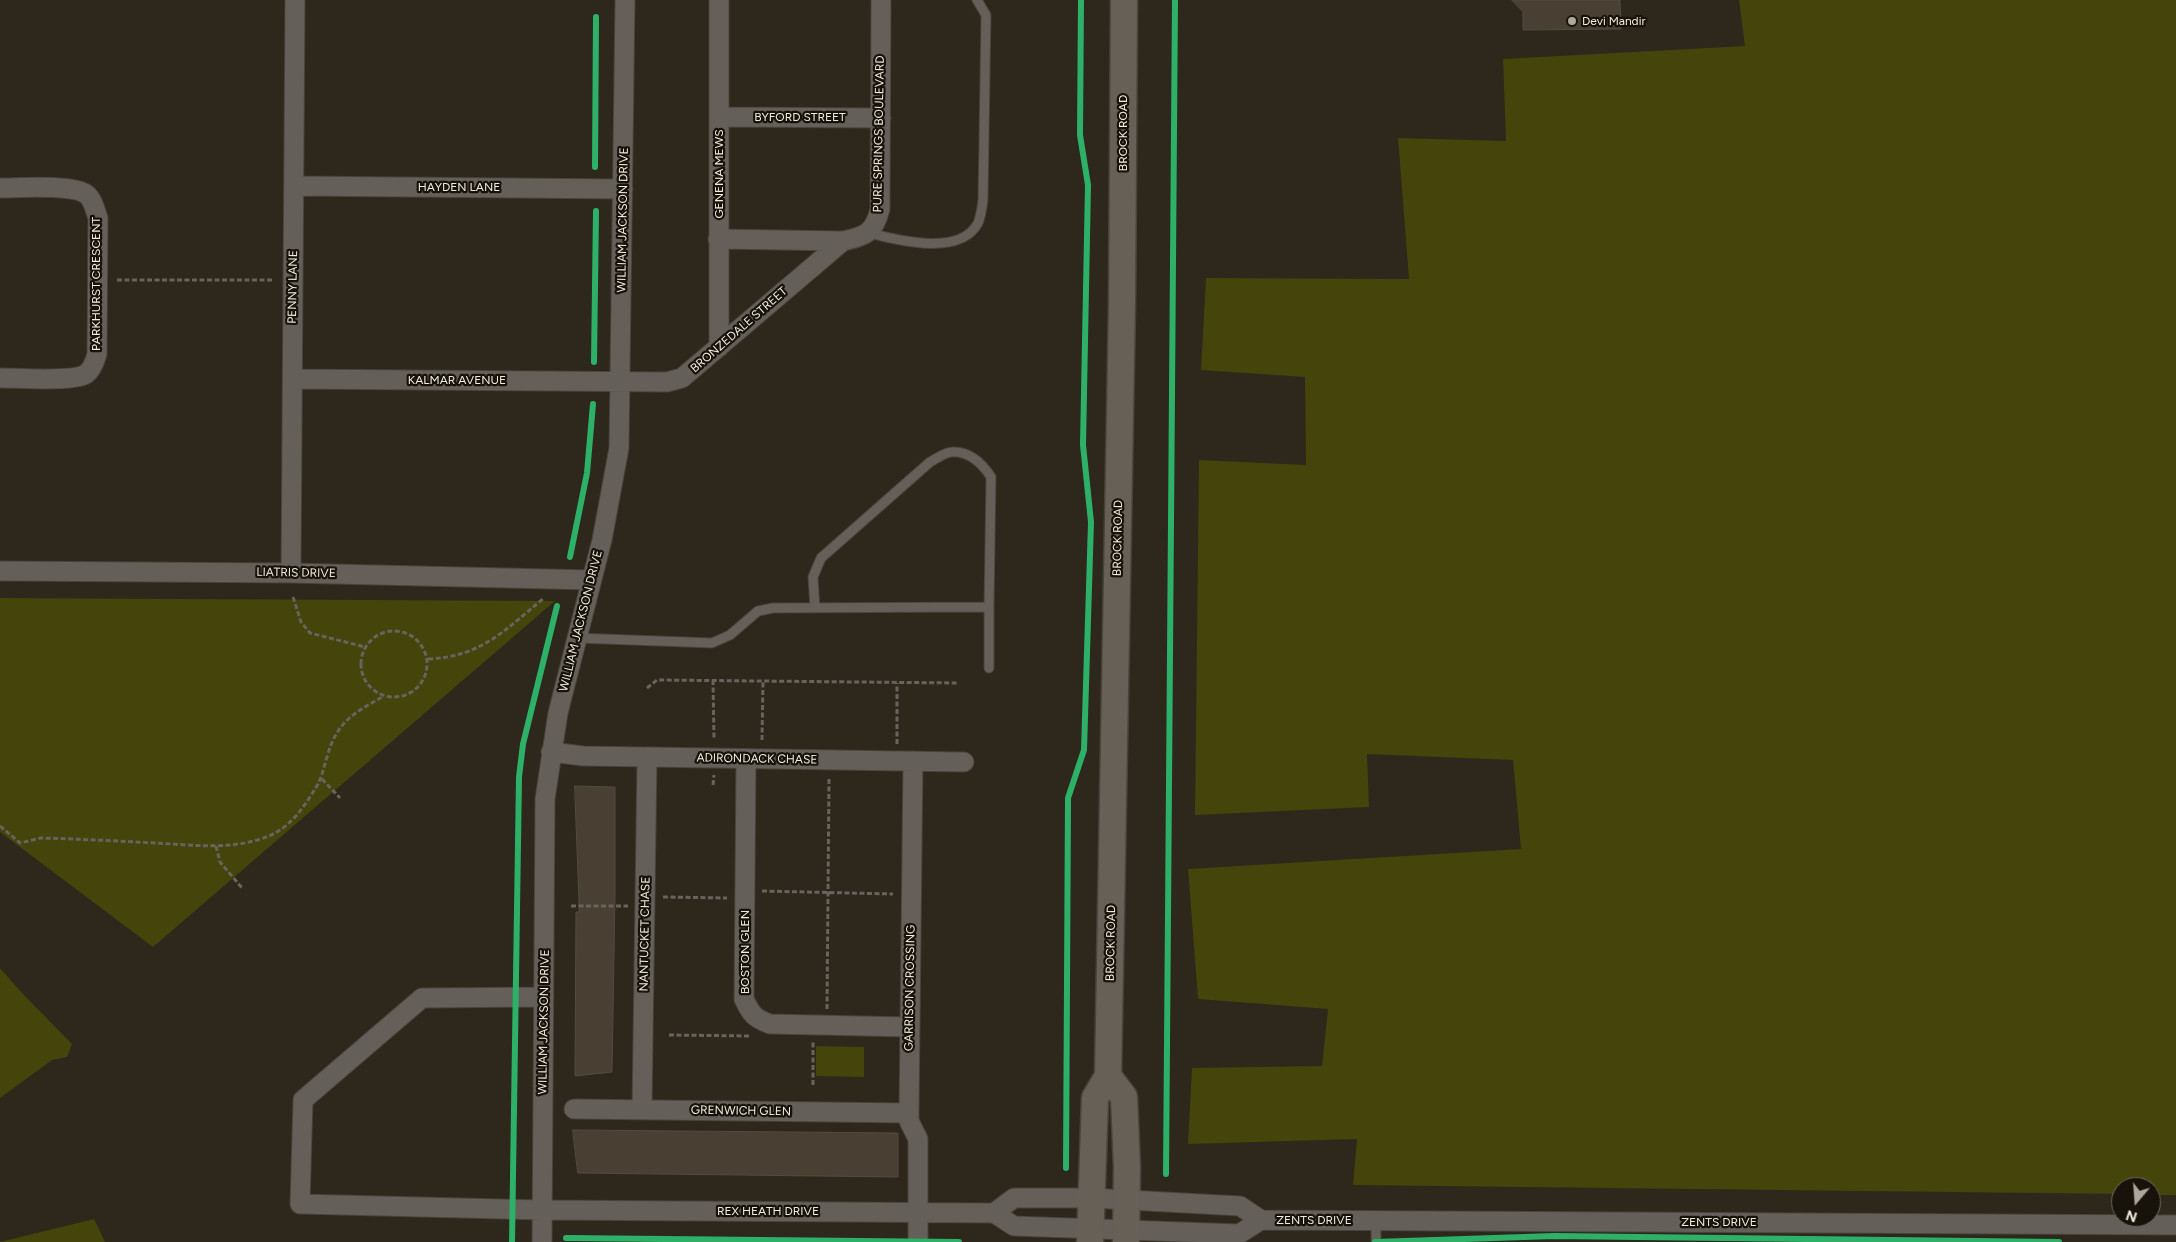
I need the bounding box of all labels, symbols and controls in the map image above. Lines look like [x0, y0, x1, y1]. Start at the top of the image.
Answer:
place label: Devi Mandir [1582, 14, 1645, 28]
marker: Devi Mandir [1566, 15, 1578, 27]
street label: PURE SPRINGS BOULEVARD [870, 55, 888, 213]
street label: BROCK ROAD [1116, 95, 1130, 171]
street label: BYFORD STREET [754, 110, 846, 124]
street label: GENENA MEWS [712, 129, 726, 219]
street label: WILLIAM JACKSON DRIVE [615, 147, 631, 293]
street label: HAYDEN LANE [418, 180, 500, 194]
street label: PARKHURST CRESCENT [89, 217, 103, 351]
street label: PENNY LANE [285, 250, 301, 324]
street label: BRONZEDALE STREET [688, 284, 790, 376]
street label: KALMAR AVENUE [408, 373, 506, 387]
street label: BROCK ROAD [1110, 500, 1126, 576]
street label: WILLIAM JACKSON DRIVE [556, 549, 606, 693]
street label: LIATRIS DRIVE [256, 565, 336, 581]
street label: ADIRONDACK CHASE [696, 751, 818, 767]
street label: NANTUCKET CHASE [637, 877, 653, 991]
street label: BROCK ROAD [1103, 905, 1119, 981]
street label: BOSTON GLEN [738, 910, 752, 994]
street label: GARRISON CROSSING [902, 925, 918, 1051]
street label: WILLIAM JACKSON DRIVE [536, 949, 552, 1095]
street label: GRENWICH GLEN [691, 1103, 791, 1119]
north arrow [2111, 1177, 2161, 1227]
street label: REX HEATH DRIVE [717, 1204, 819, 1218]
text: N [2124, 1206, 2139, 1226]
street label: ZENTS DRIVE [1276, 1213, 1352, 1227]
street label: ZENTS DRIVE [1681, 1215, 1757, 1229]

